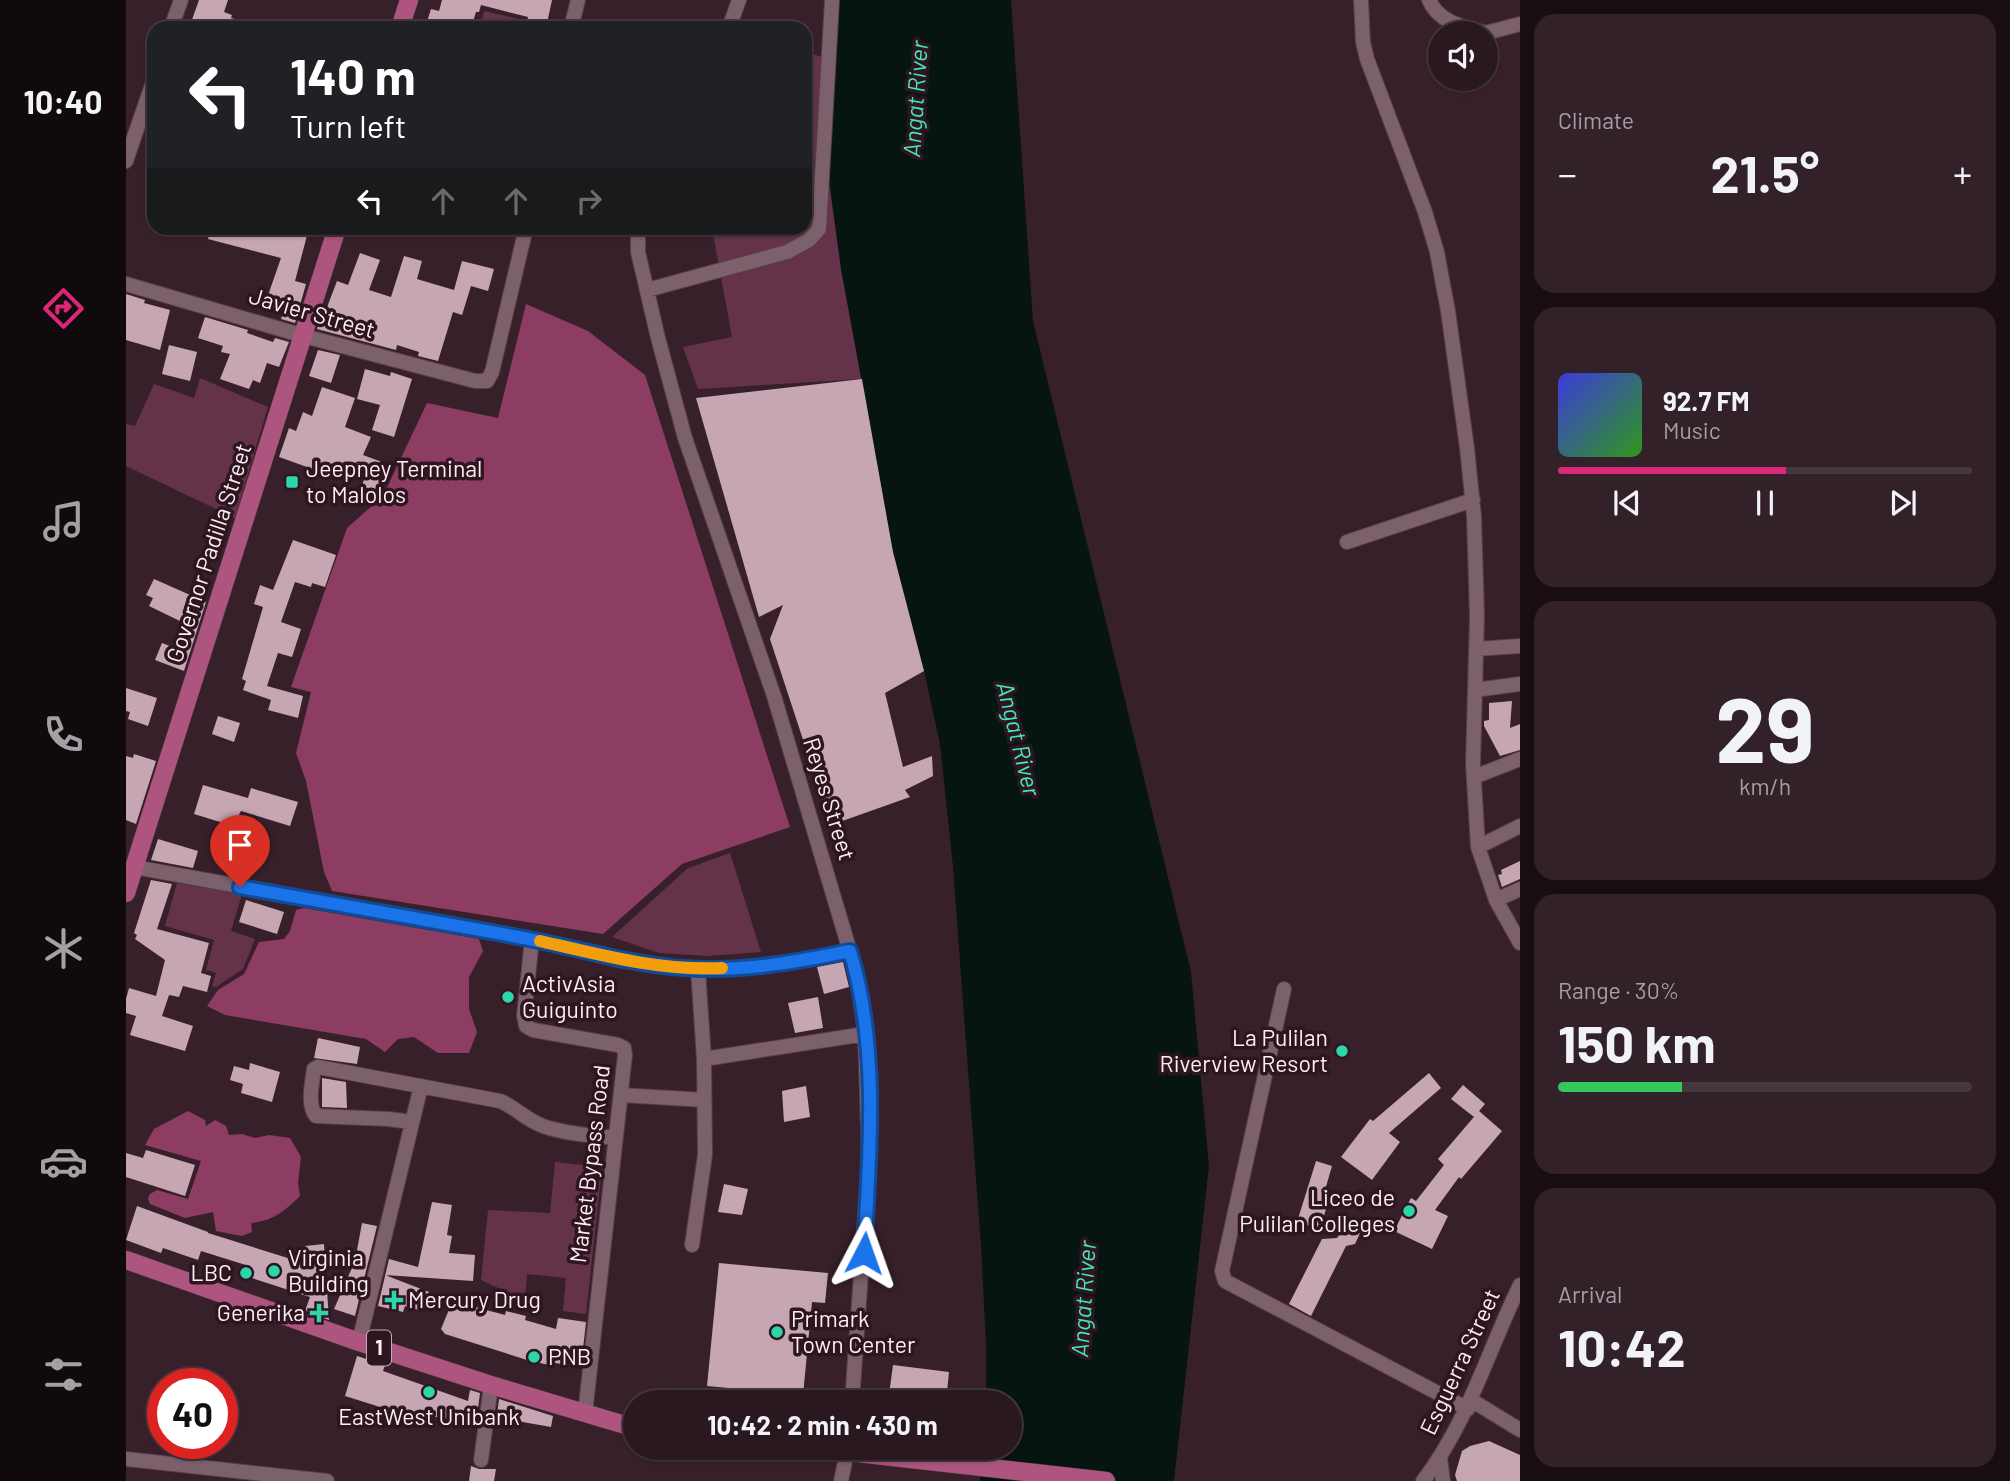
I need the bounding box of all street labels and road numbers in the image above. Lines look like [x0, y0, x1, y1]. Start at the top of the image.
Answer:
street label: Javier Street [246, 281, 378, 343]
street label: Governor Padilla Street [159, 440, 257, 666]
street label: Reyes Street [798, 734, 862, 863]
street label: Market Bypass Road [563, 1063, 615, 1264]
street label: Esguerra Street [1413, 1284, 1505, 1439]
road number: 1 [367, 1330, 391, 1366]

